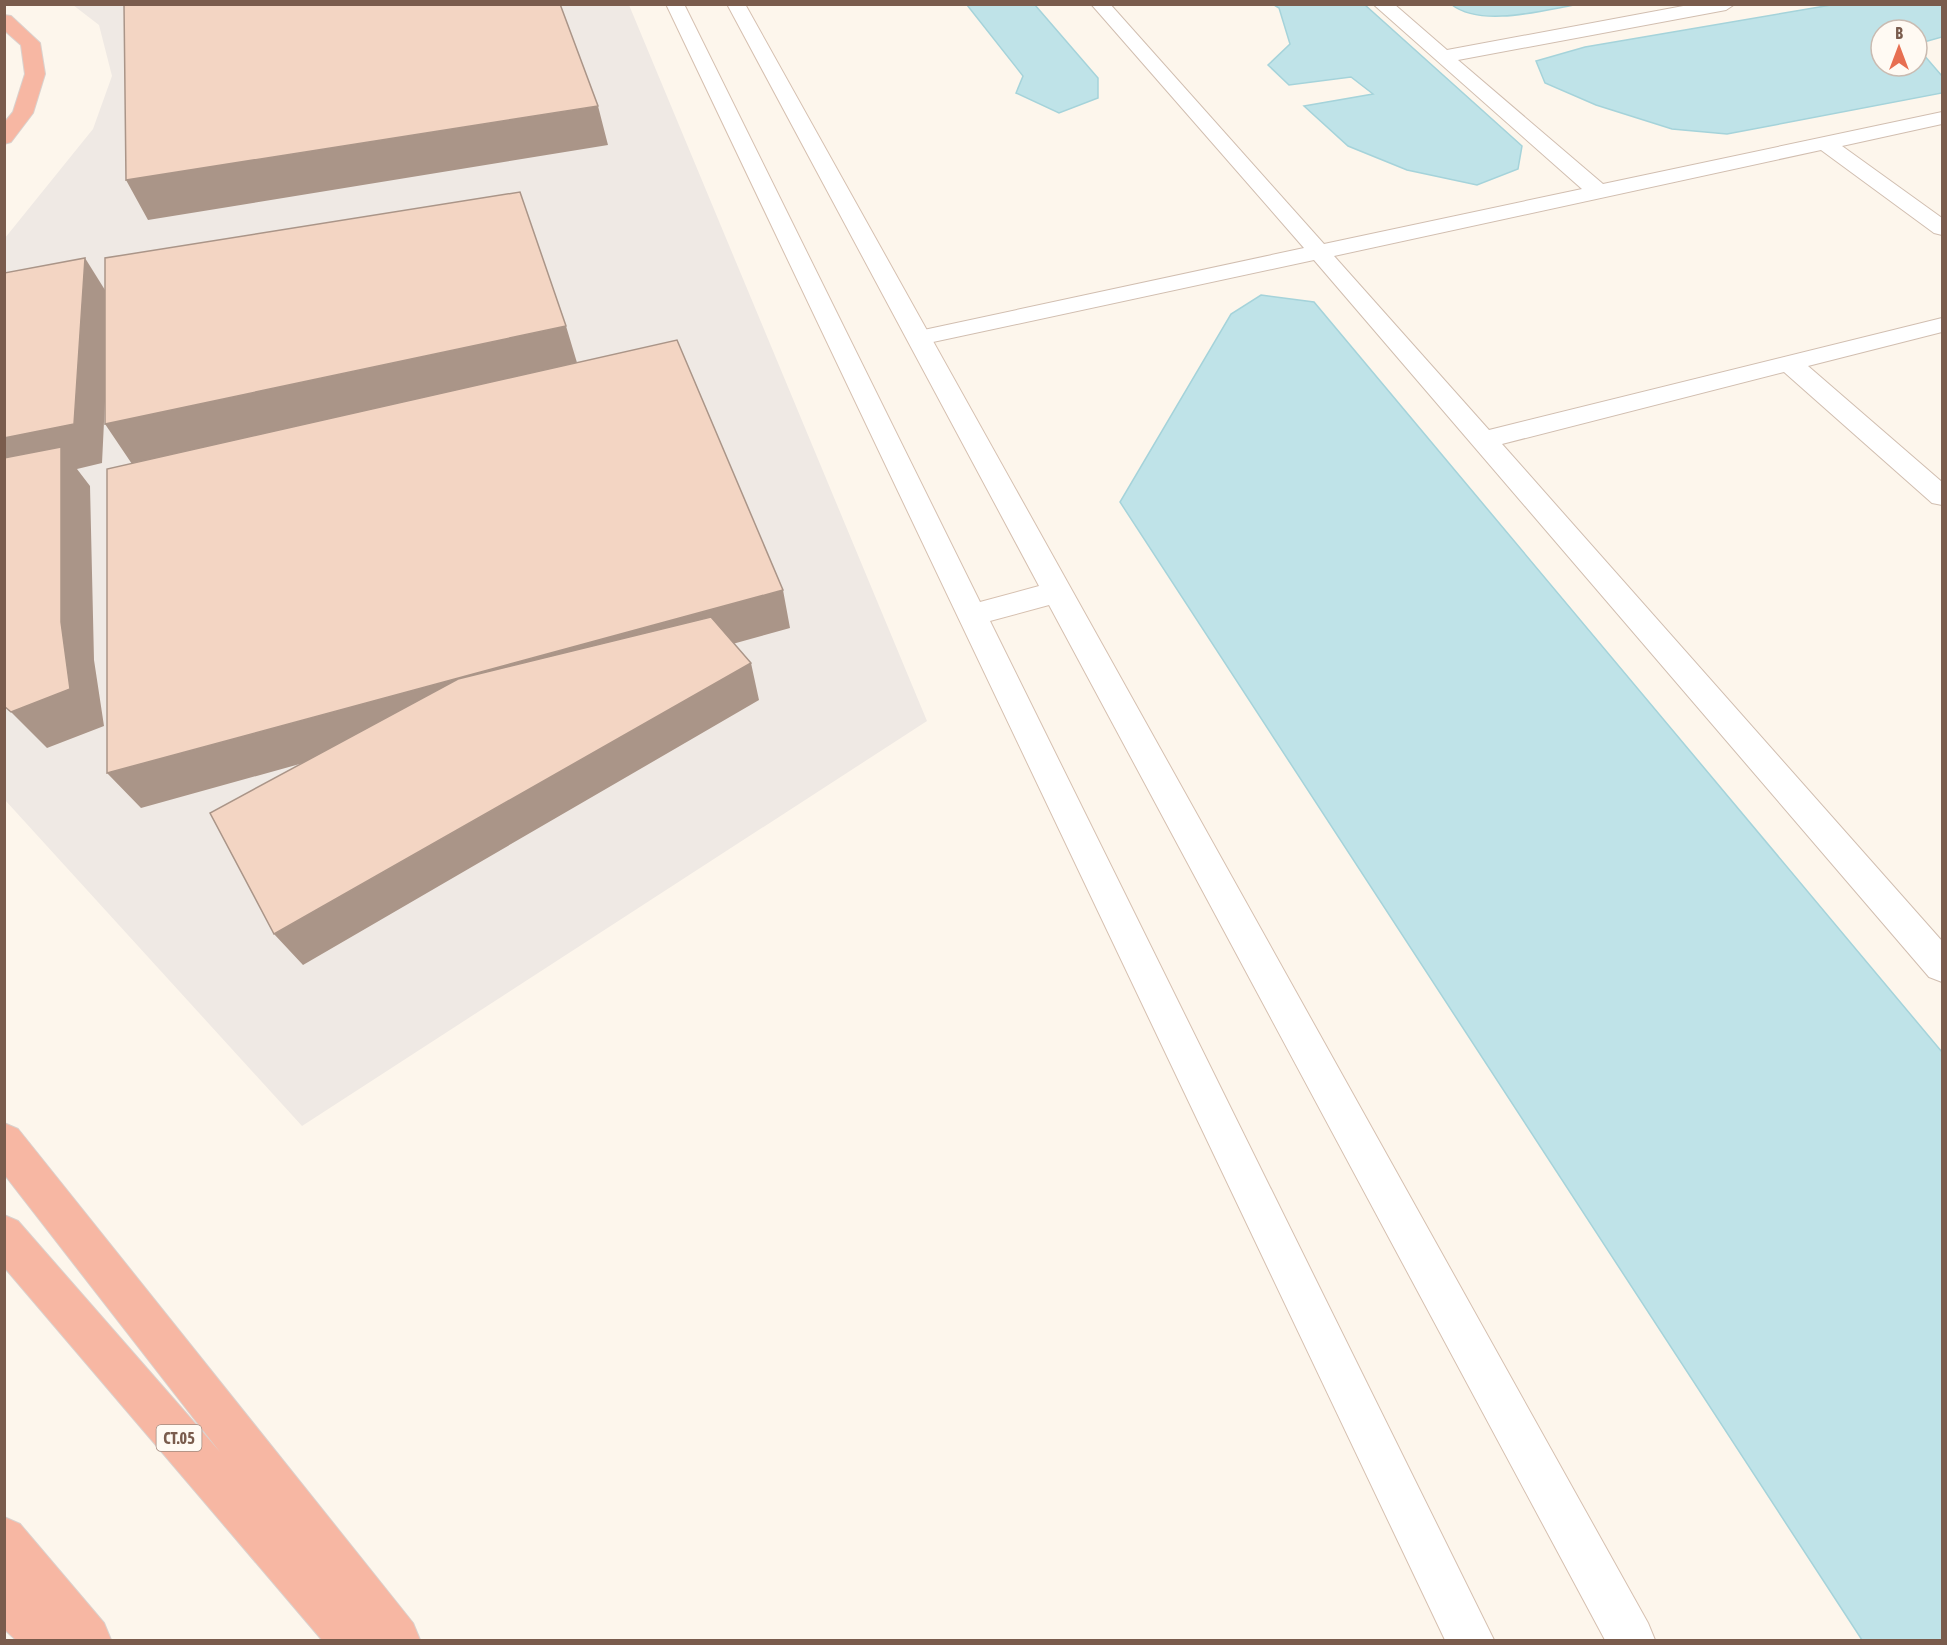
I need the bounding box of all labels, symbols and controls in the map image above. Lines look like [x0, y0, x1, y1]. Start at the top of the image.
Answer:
north arrow [1869, 18, 1929, 78]
text: B [1895, 24, 1903, 42]
road number: CT.05 [156, 1425, 201, 1451]

